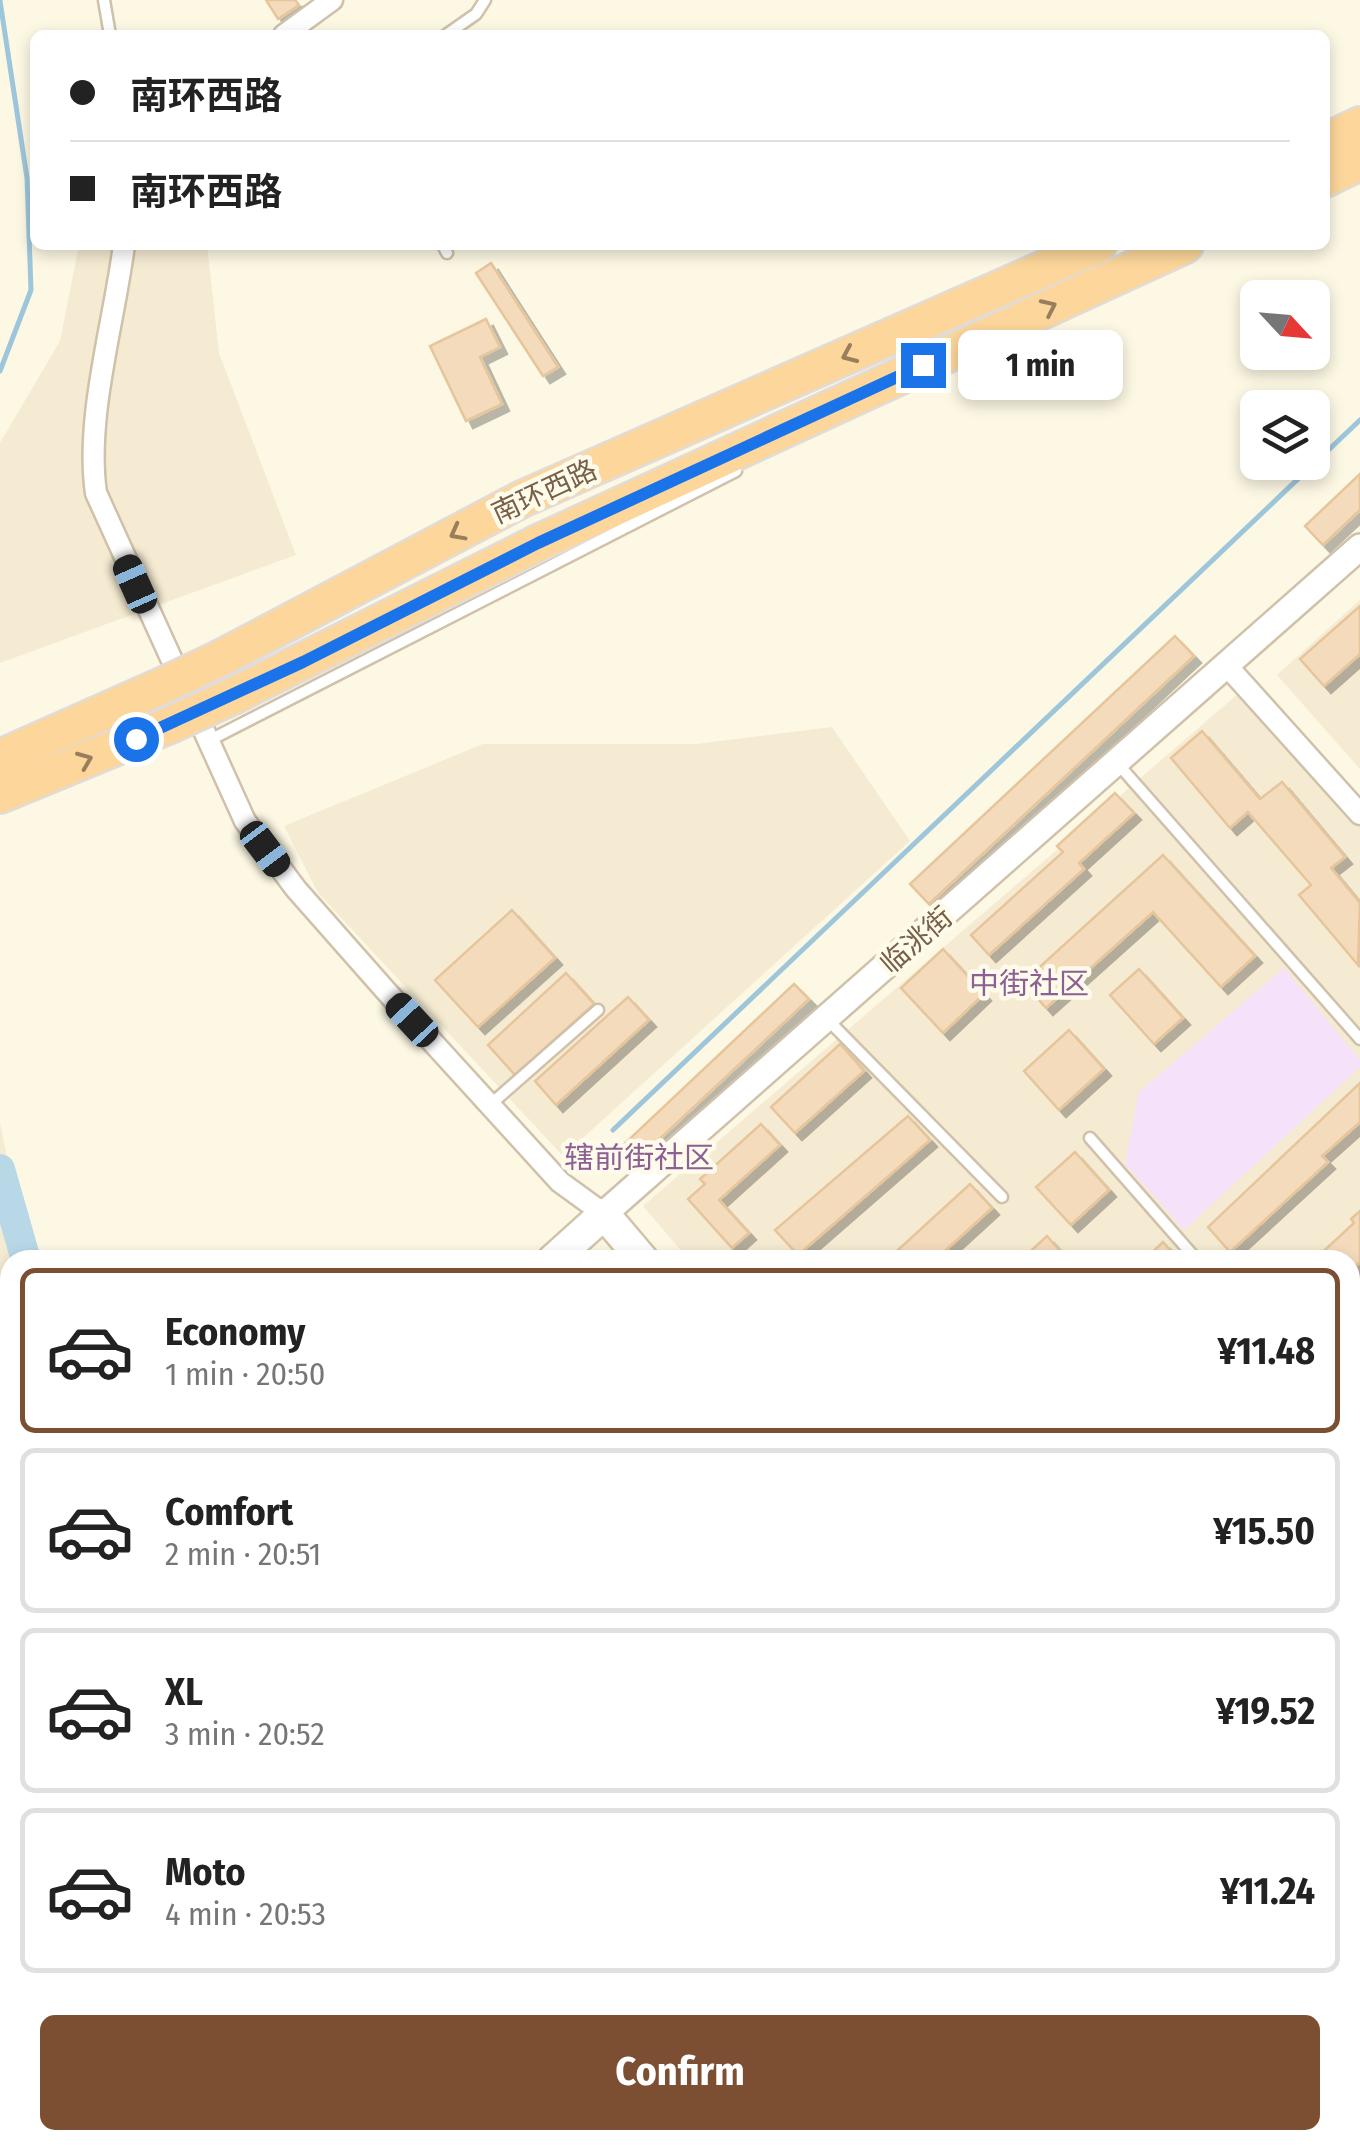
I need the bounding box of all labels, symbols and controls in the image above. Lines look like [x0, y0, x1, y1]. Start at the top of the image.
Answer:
text: 南环西路 [130, 73, 282, 119]
text: 南环西路 [130, 169, 282, 215]
north arrow [1240, 280, 1330, 370]
map controls [1240, 280, 1330, 480]
one-way arrow [1039, 299, 1057, 319]
callout: 1 min [958, 330, 1123, 400]
one-way arrow [841, 343, 859, 363]
route end [901, 343, 946, 388]
text: 1 min [1006, 346, 1075, 384]
button: layers [1240, 390, 1330, 480]
street label: 南环西路 [486, 453, 602, 530]
one-way arrow [450, 521, 468, 540]
car [109, 550, 161, 618]
route start [114, 717, 159, 762]
one-way arrow [75, 751, 93, 771]
car [235, 816, 295, 882]
street label: 临洮街 [874, 900, 959, 980]
district label: 中街社区 [969, 966, 1089, 1002]
car [381, 988, 443, 1052]
district label: 辖前街社区 [564, 1140, 714, 1176]
icon: car [45, 1306, 135, 1396]
text: Economy [165, 1309, 305, 1355]
text: ¥11.48 [1218, 1328, 1315, 1374]
text: 1 min · 20:50 [165, 1355, 325, 1393]
icon: car [45, 1486, 135, 1576]
text: Comfort [165, 1489, 293, 1535]
text: ¥15.50 [1213, 1508, 1315, 1554]
text: 2 min · 20:51 [165, 1535, 321, 1573]
icon: car [45, 1666, 135, 1756]
text: XL [165, 1669, 203, 1715]
text: ¥19.52 [1216, 1688, 1315, 1734]
text: 3 min · 20:52 [165, 1715, 325, 1753]
icon: car [45, 1846, 135, 1936]
text: Moto [165, 1849, 246, 1895]
text: ¥11.24 [1220, 1868, 1315, 1914]
text: 4 min · 20:53 [165, 1895, 326, 1933]
button: Confirm [40, 2015, 1320, 2130]

